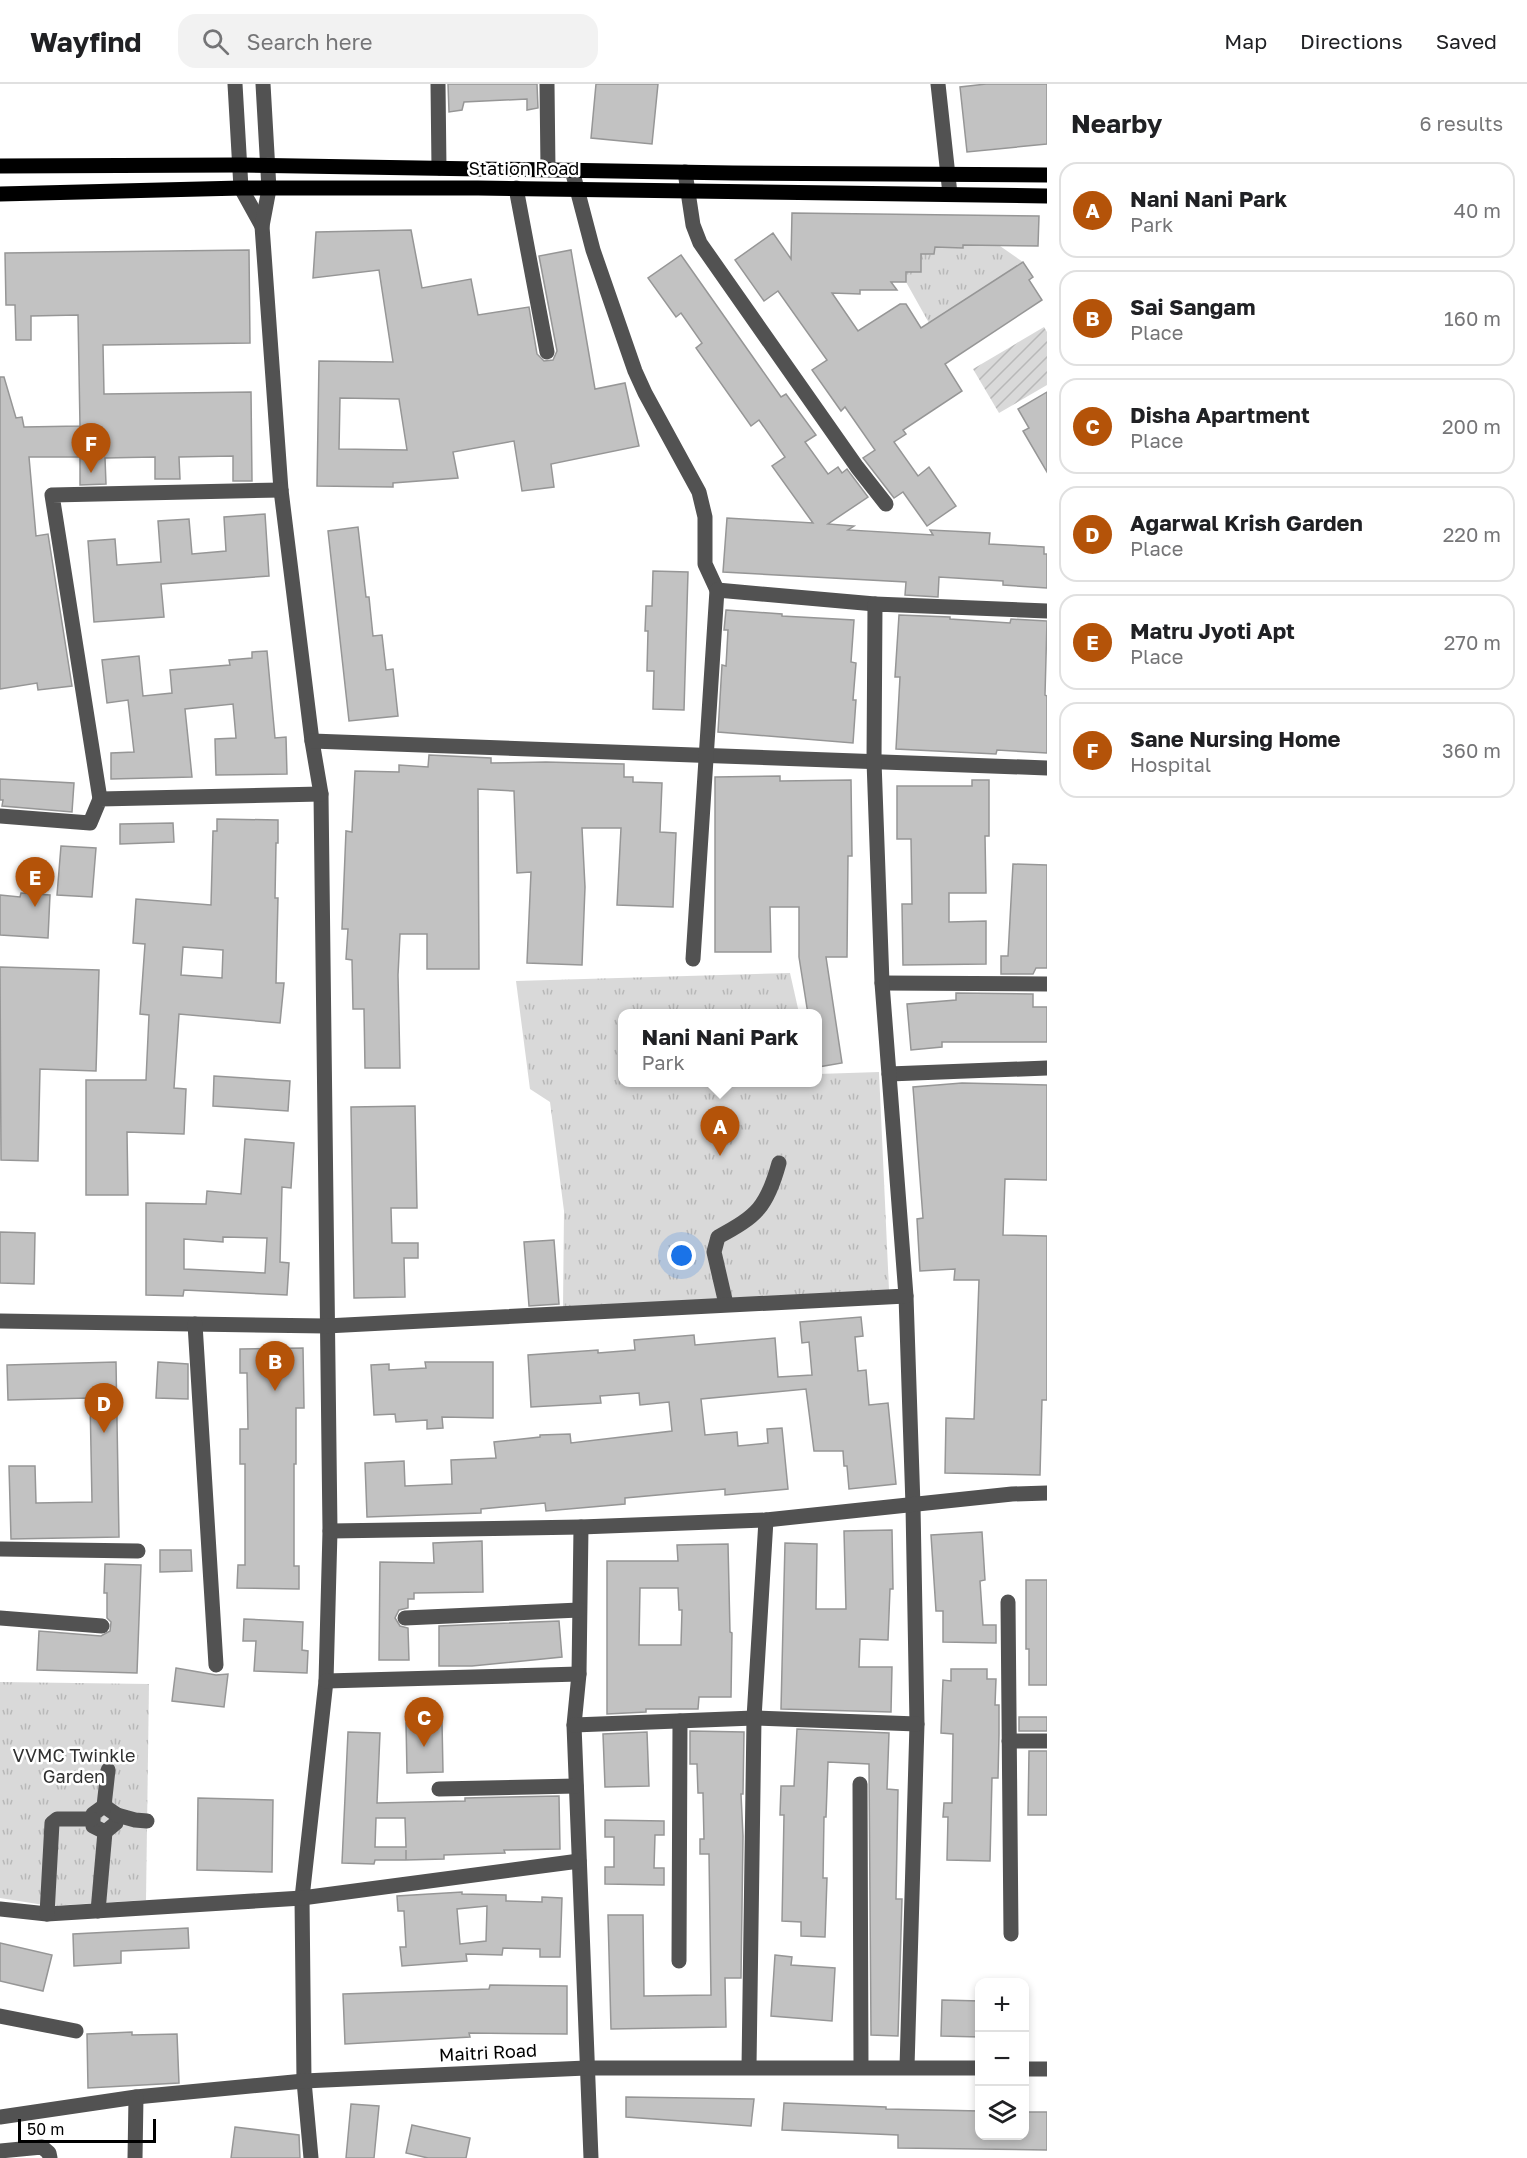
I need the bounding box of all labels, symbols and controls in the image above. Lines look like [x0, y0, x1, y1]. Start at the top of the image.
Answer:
search box [178, 14, 598, 68]
text: Wayfind [30, 25, 142, 58]
icon: search [199, 25, 232, 58]
text: Search here [247, 28, 373, 55]
text: Map [1224, 28, 1267, 54]
text: Directions [1300, 28, 1403, 54]
text: Saved [1436, 28, 1497, 54]
text: Nearby [1071, 108, 1162, 139]
text: 6 results [1419, 111, 1503, 135]
street label: Station Road [469, 157, 579, 179]
text: Nani Nani Park [1130, 185, 1287, 212]
text: A [1085, 198, 1100, 222]
text: 40 m [1454, 198, 1501, 222]
text: Park [1130, 212, 1173, 236]
text: Sai Sangam [1130, 293, 1255, 320]
text: B [1085, 306, 1100, 330]
text: 160 m [1444, 306, 1501, 330]
text: Place [1130, 320, 1183, 344]
text: Disha Apartment [1130, 401, 1310, 428]
text: C [1085, 414, 1100, 438]
text: 200 m [1442, 414, 1501, 438]
pin: F [72, 424, 110, 473]
text: Place [1130, 428, 1183, 452]
text: Agarwal Krish Garden [1130, 509, 1363, 536]
text: D [1085, 522, 1100, 546]
text: 220 m [1443, 522, 1501, 546]
text: Place [1130, 536, 1183, 560]
text: Matru Jyoti Apt [1130, 617, 1295, 644]
text: E [1086, 630, 1099, 654]
text: 270 m [1444, 630, 1501, 654]
text: Place [1130, 644, 1183, 668]
text: Sane Nursing Home [1130, 725, 1341, 752]
text: F [1087, 738, 1098, 762]
text: 360 m [1442, 738, 1501, 762]
text: Hospital [1130, 752, 1211, 776]
pin: E [15, 858, 54, 907]
popup [618, 1009, 822, 1087]
text: Nani Nani Park [641, 1023, 799, 1050]
text: Park [641, 1050, 685, 1074]
pin: A [700, 1106, 740, 1156]
your location [667, 1241, 696, 1270]
pin: B [256, 1342, 294, 1391]
pin: D [84, 1384, 124, 1433]
pin: C [404, 1698, 444, 1747]
park label: VVMC Twinkle Garden [13, 1744, 135, 1787]
map controls [975, 1978, 1029, 2140]
button: + [975, 1978, 1029, 2032]
button: − [975, 2032, 1029, 2086]
street label: Maitri Road [438, 2038, 538, 2066]
button: layers [975, 2086, 1029, 2140]
scale bar [18, 2116, 156, 2144]
text: 50 m [27, 2119, 64, 2139]

